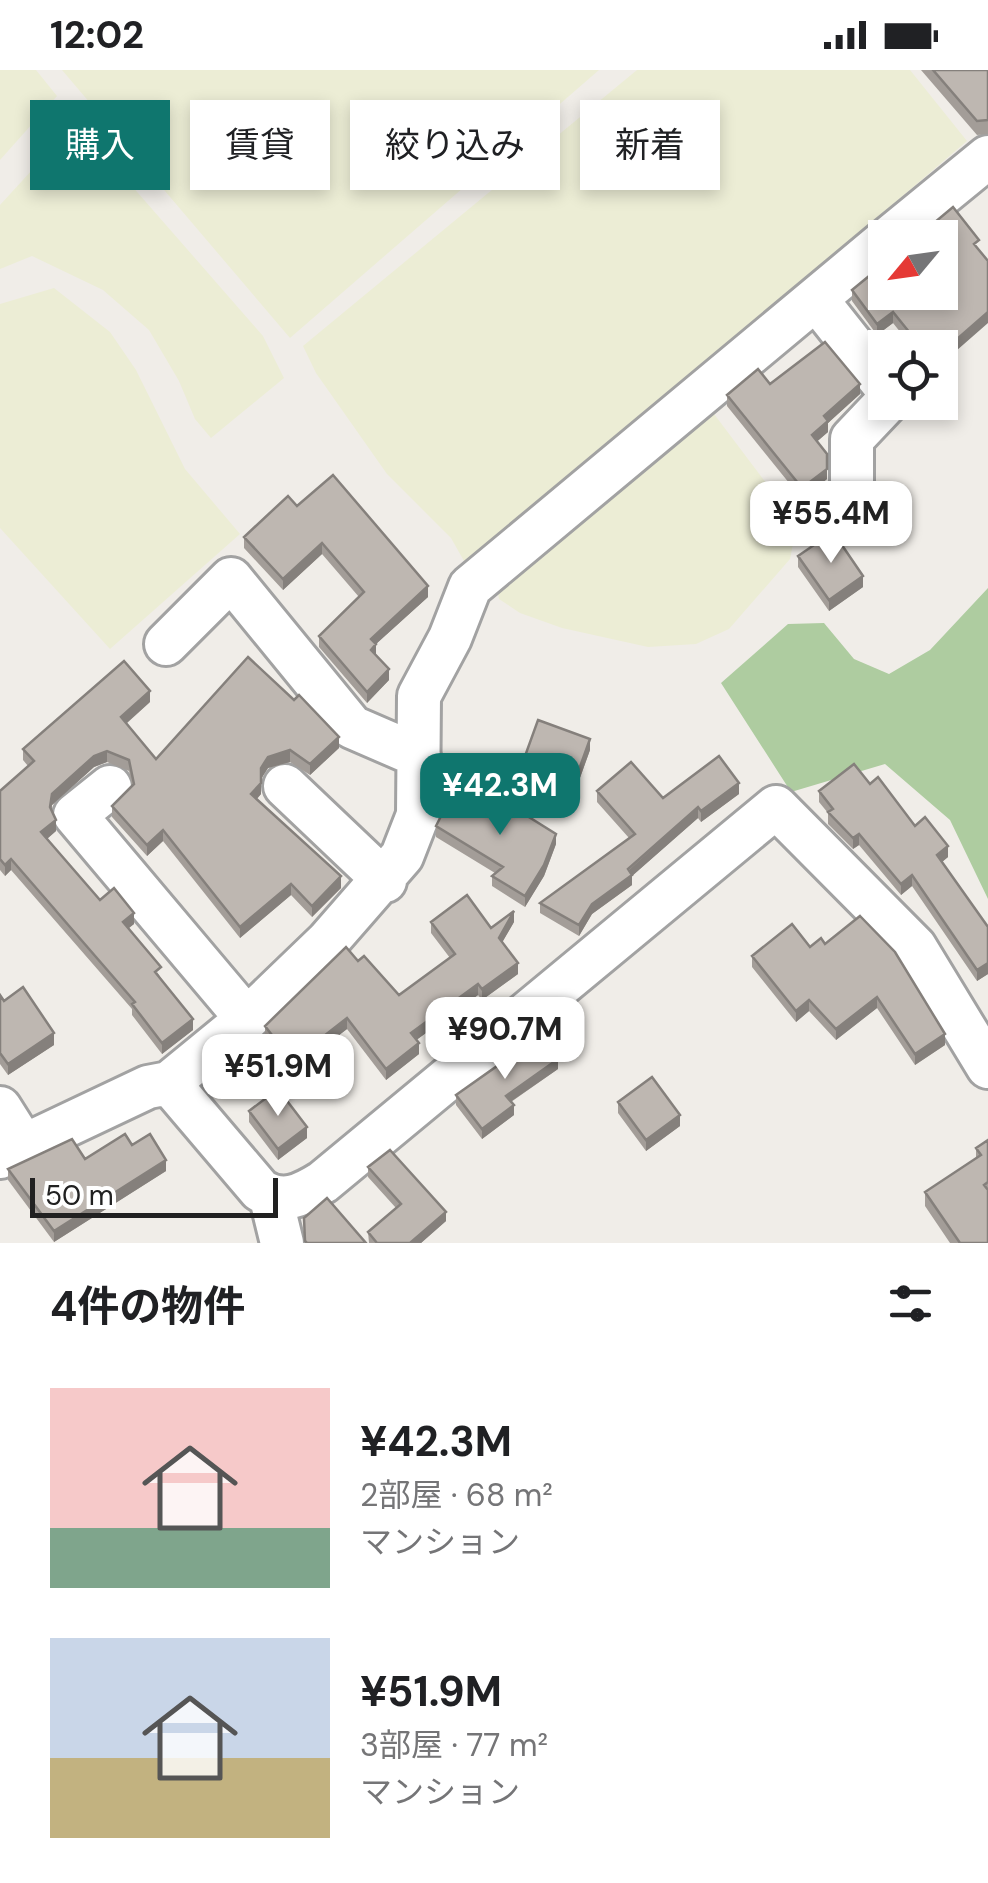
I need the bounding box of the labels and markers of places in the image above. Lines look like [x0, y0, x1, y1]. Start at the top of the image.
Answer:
pin: ¥55.4M [750, 481, 912, 566]
pin: ¥42.3M [419, 753, 581, 838]
pin: ¥90.7M [424, 997, 586, 1082]
pin: ¥51.9M [197, 1034, 359, 1119]

